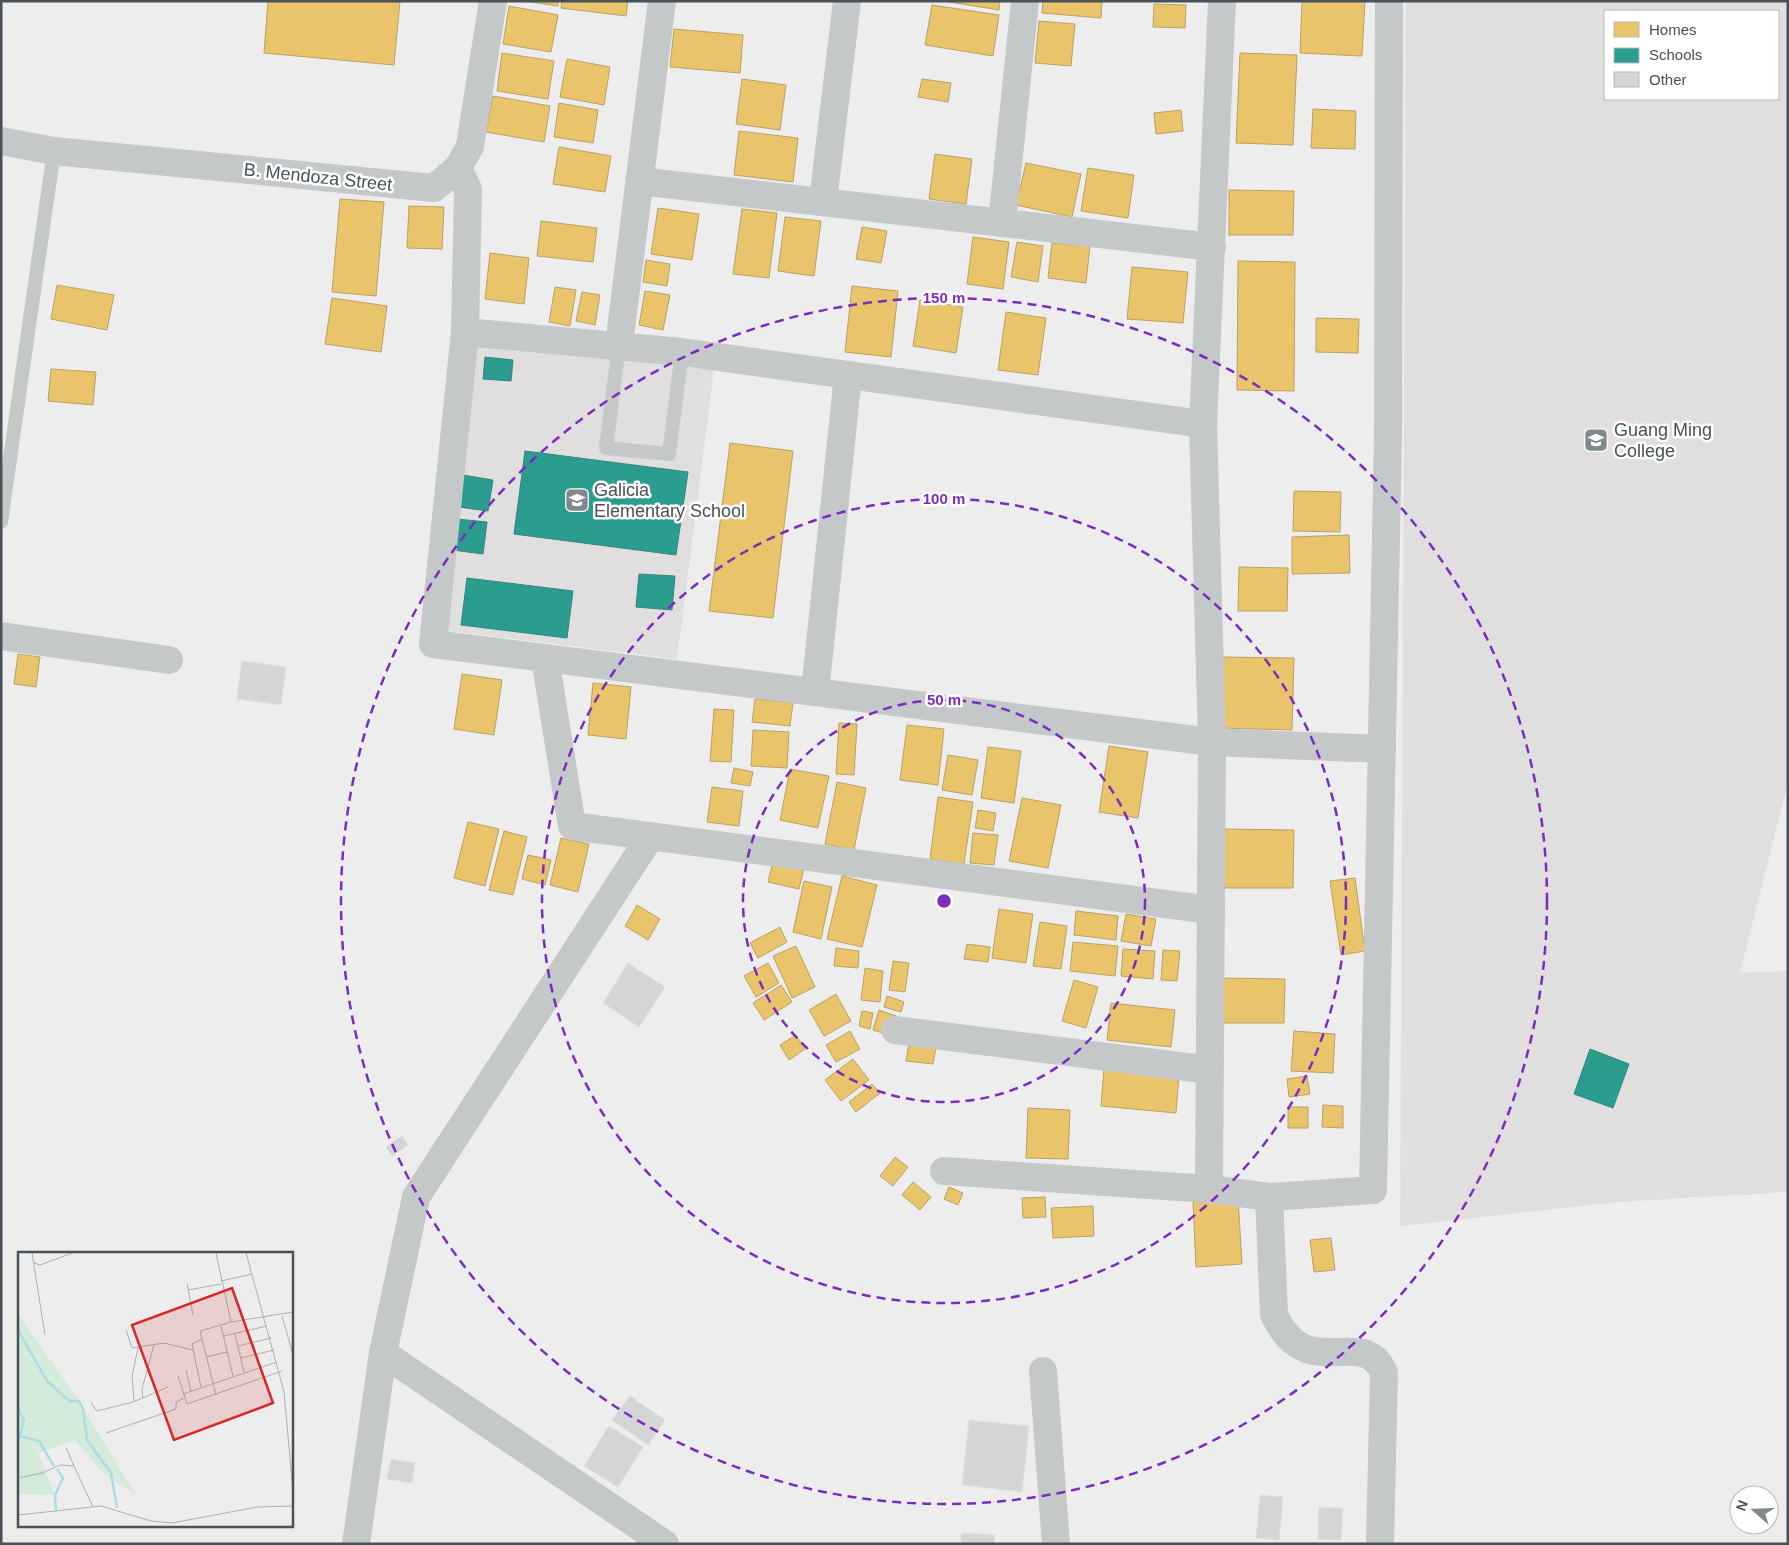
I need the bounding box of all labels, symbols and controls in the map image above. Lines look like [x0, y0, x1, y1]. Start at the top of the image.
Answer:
legend [1604, 10, 1779, 100]
text: Homes [1649, 21, 1697, 38]
text: Schools [1649, 46, 1702, 63]
text: Other [1649, 71, 1687, 88]
street label: B. Mendoza Street [243, 159, 393, 195]
text: 150 m [923, 289, 965, 306]
place label: Guang Ming College [1614, 420, 1712, 461]
school or university icon: Guang Ming College [1583, 427, 1609, 453]
place label: Galicia Elementary School [594, 480, 745, 521]
school or university icon: Galicia Elementary School [564, 487, 590, 513]
text: 100 m [923, 490, 965, 507]
text: 50 m [927, 691, 961, 708]
centre of rings [935, 892, 953, 910]
inset map [18, 1252, 292, 1528]
north arrow [1729, 1485, 1779, 1535]
text: N [1733, 1498, 1751, 1513]

